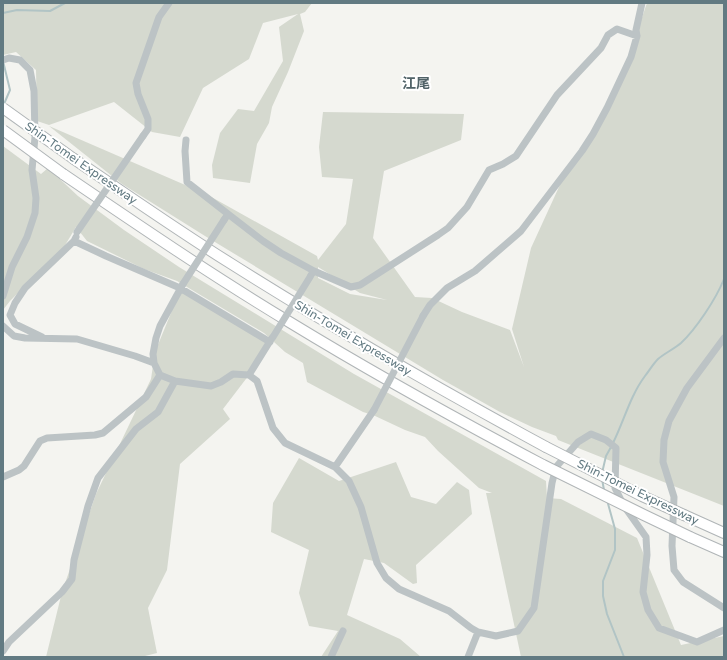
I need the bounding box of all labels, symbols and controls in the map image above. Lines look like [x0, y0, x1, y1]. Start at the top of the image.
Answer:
district label: 江尾 [402, 75, 430, 92]
street label: Shin-Tomei Expressway [22, 119, 140, 207]
street label: Shin-Tomei Expressway [292, 298, 414, 379]
street label: Shin-Tomei Expressway [575, 456, 702, 528]

